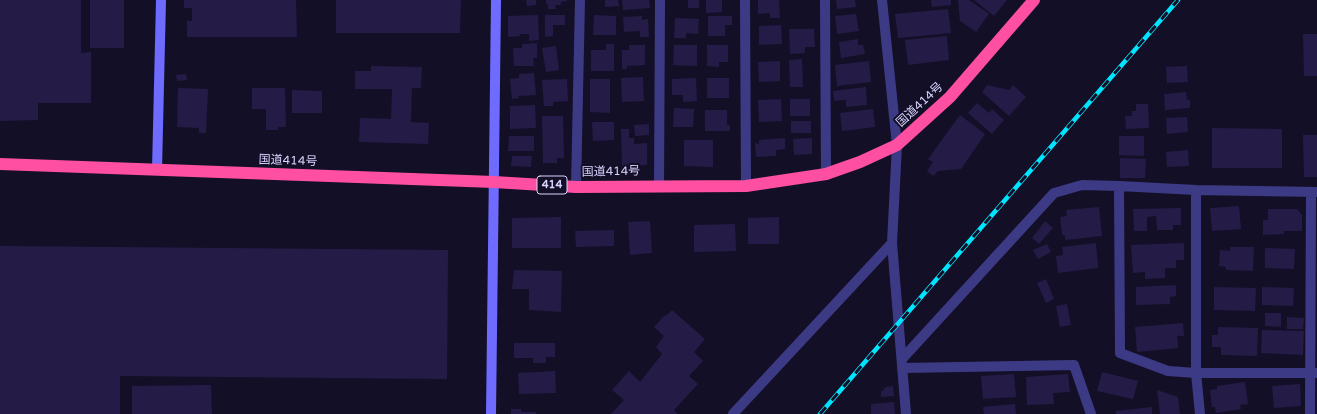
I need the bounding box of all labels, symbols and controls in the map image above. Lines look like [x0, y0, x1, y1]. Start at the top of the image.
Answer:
street label: 国道414号 [894, 80, 946, 130]
street label: 国道414号 [258, 153, 318, 169]
street label: 国道414号 [582, 164, 640, 180]
road number: 414 [537, 176, 567, 194]

